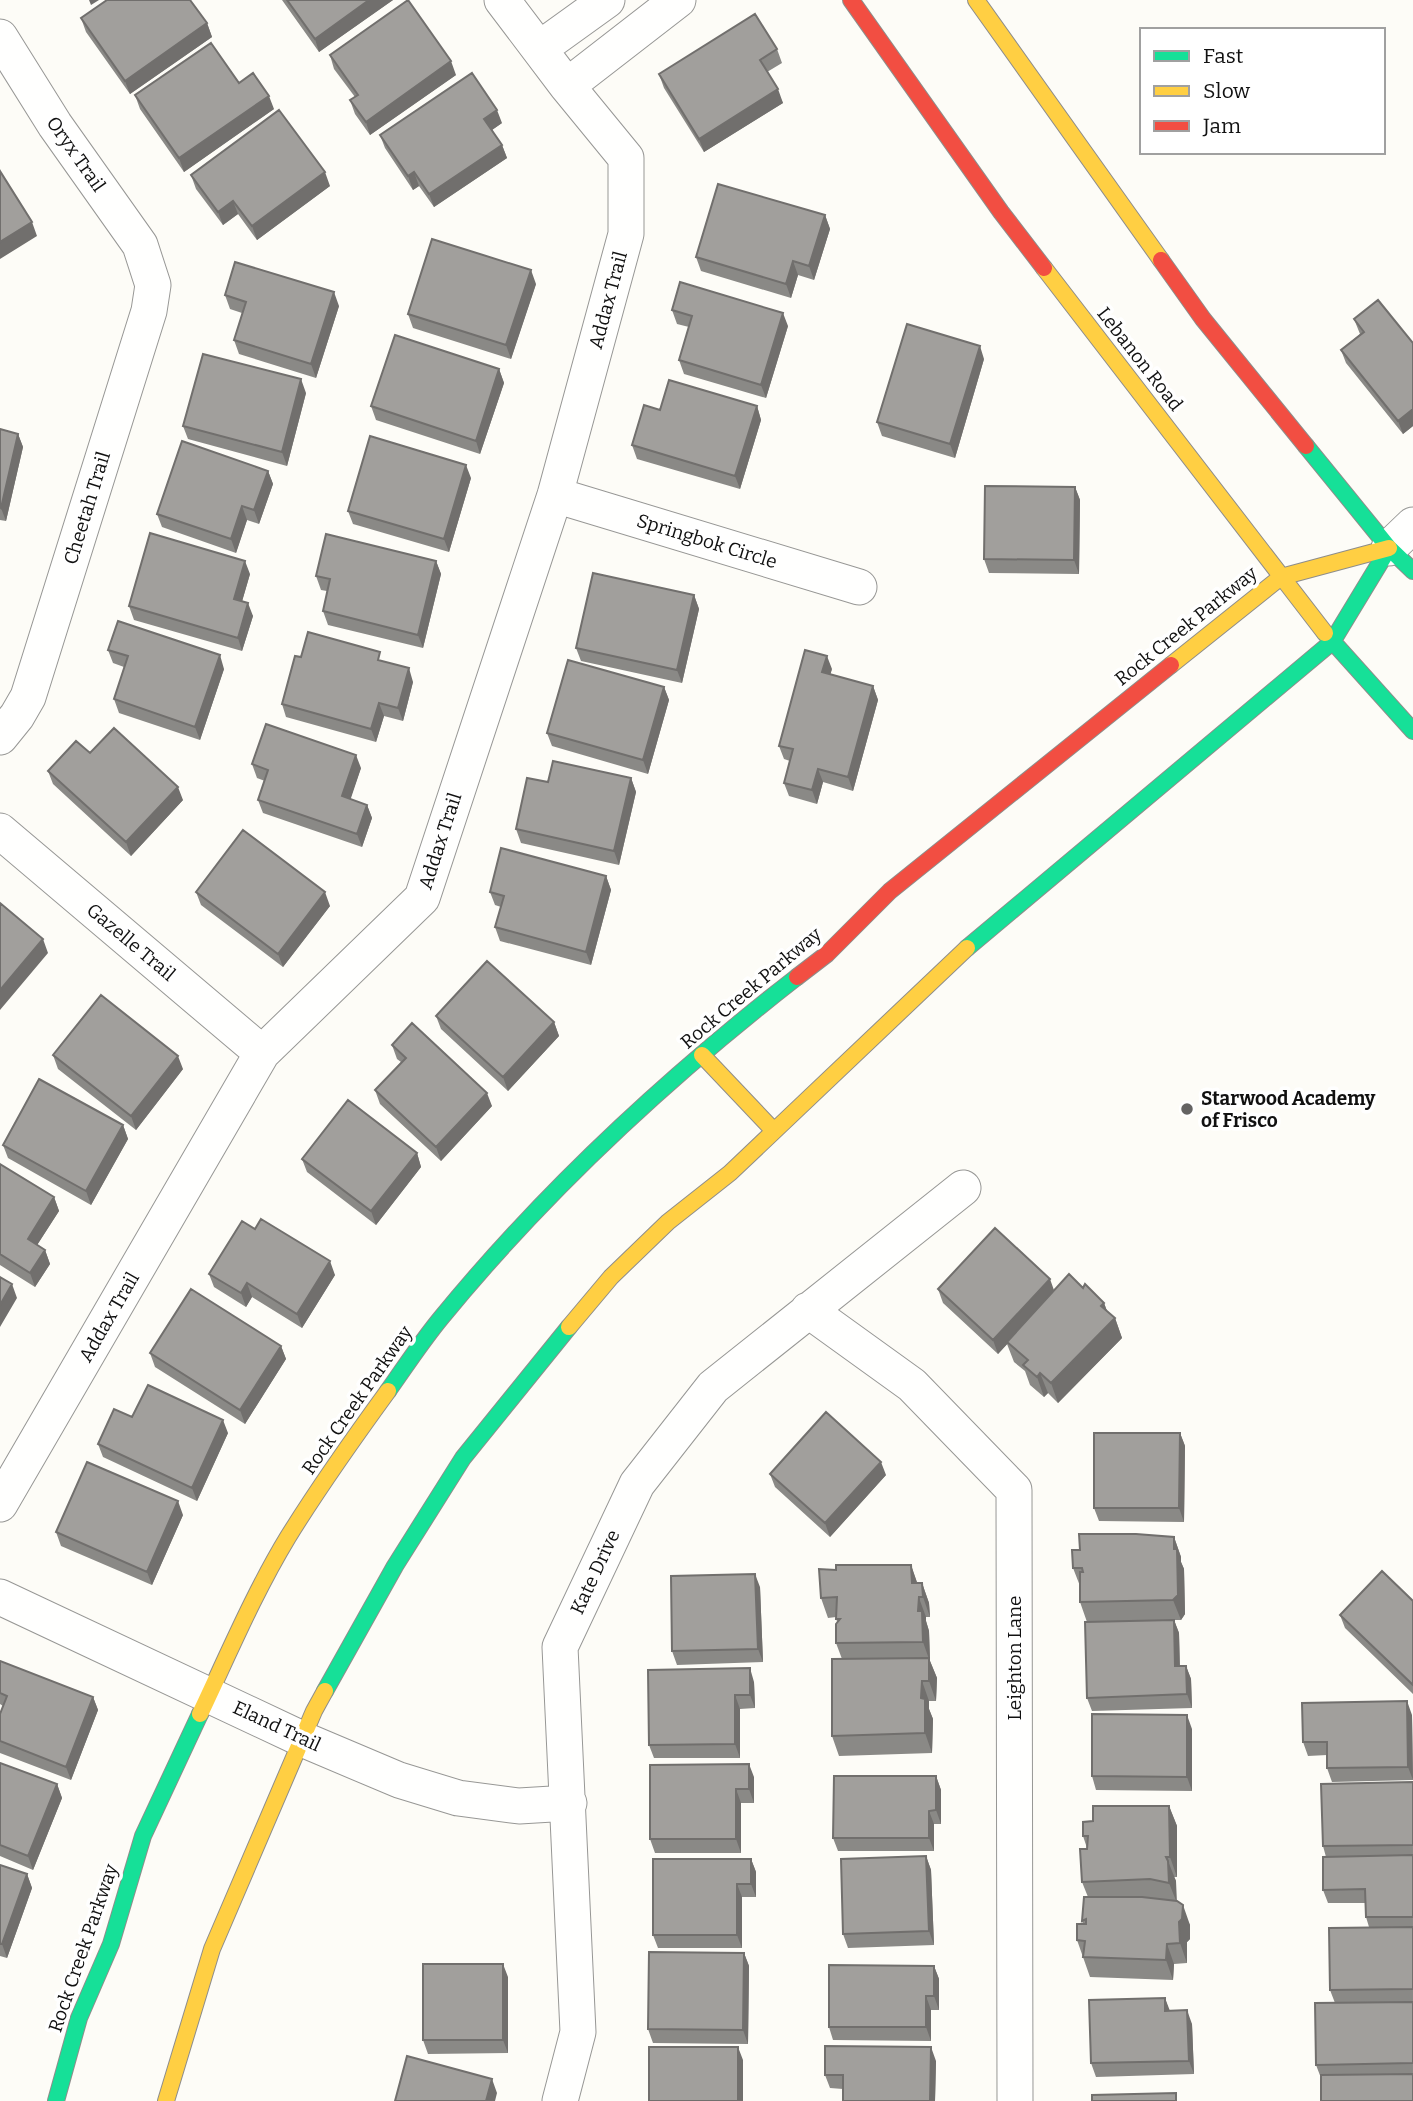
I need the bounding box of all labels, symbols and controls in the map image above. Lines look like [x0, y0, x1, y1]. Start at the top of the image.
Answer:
legend [1140, 28, 1385, 154]
text: Fast [1203, 43, 1244, 69]
text: Slow [1203, 78, 1250, 104]
street label: Oryx Trail [42, 112, 110, 196]
text: Jam [1202, 113, 1241, 139]
street label: Addax Trail [584, 249, 632, 351]
street label: Lebanon Road [1092, 302, 1188, 416]
street label: Cheetah Trail [59, 449, 115, 567]
street label: Springbok Circle [634, 509, 780, 573]
street label: Rock Creek Parkway [1110, 561, 1263, 690]
street label: Addax Trail [414, 790, 466, 892]
street label: Gazelle Trail [82, 898, 180, 986]
street label: Rock Creek Parkway [676, 922, 827, 1054]
place label: Starwood Academy of Frisco [1201, 1087, 1376, 1132]
marker: Starwood Academy of Frisco [1179, 1101, 1195, 1117]
street label: Addax Trail [74, 1268, 144, 1366]
street label: Rock Creek Parkway [297, 1320, 418, 1479]
street label: Kate Drive [565, 1526, 625, 1618]
street label: Leighton Lane [1003, 1596, 1026, 1720]
street label: Eland Trail [229, 1696, 325, 1756]
street label: Rock Creek Parkway [43, 1860, 123, 2035]

